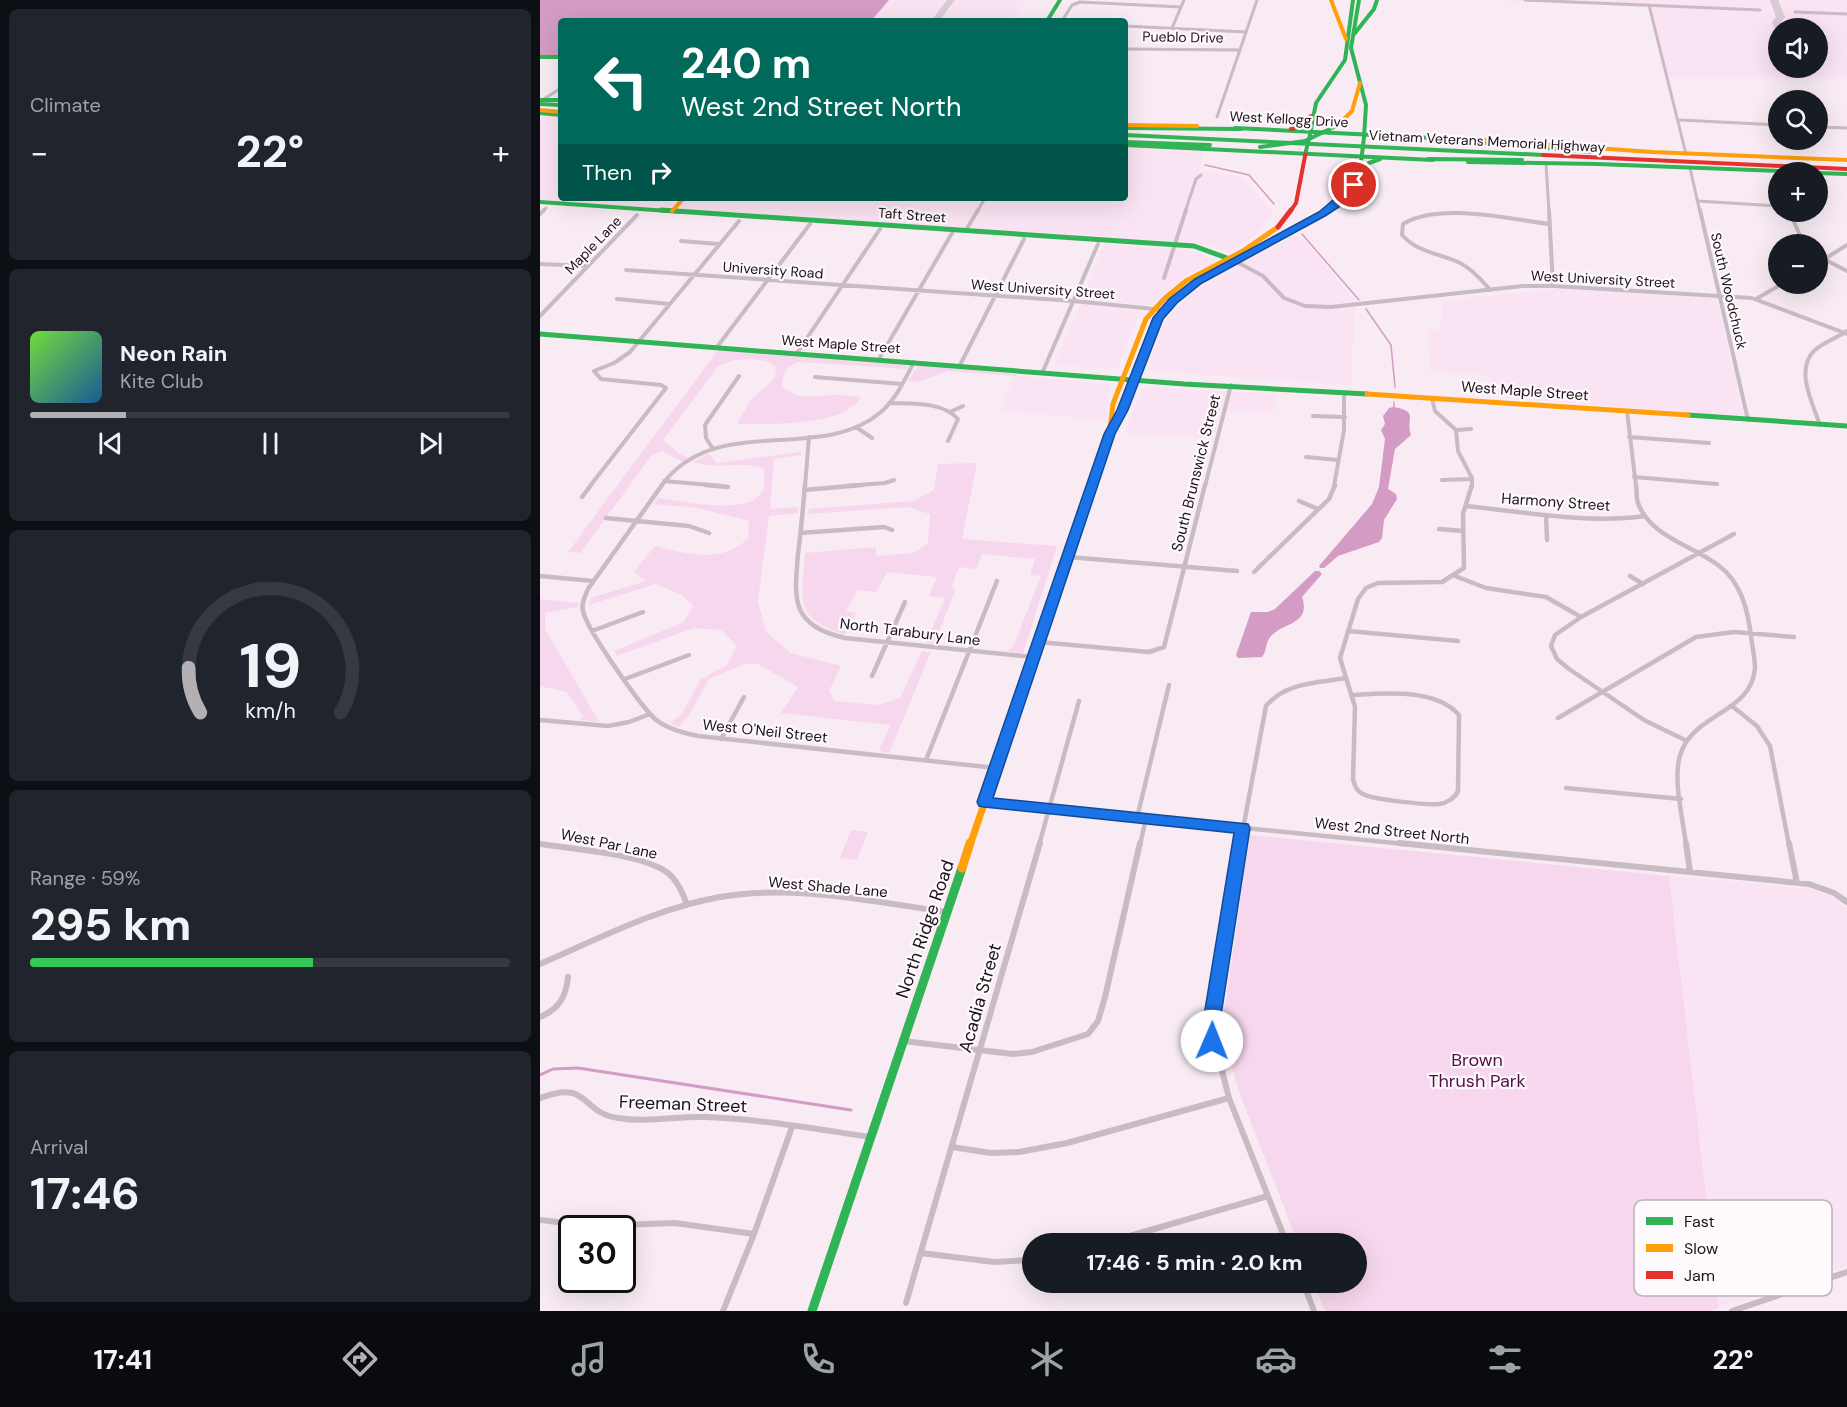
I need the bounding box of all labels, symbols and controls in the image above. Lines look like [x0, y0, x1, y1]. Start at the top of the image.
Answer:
map controls [1768, 18, 1828, 294]
button: sound [1768, 18, 1828, 78]
street label: Pueblo Drive [1142, 27, 1224, 47]
text: 240 m [681, 36, 811, 91]
icon: left [582, 42, 660, 120]
text: West 2nd Street North [681, 89, 961, 124]
button: search [1768, 90, 1828, 150]
text: Climate [30, 92, 101, 118]
street label: West Kellogg Drive [1229, 107, 1349, 131]
text: 22° [236, 122, 304, 181]
street label: Vietnam Veterans Memorial Highway [1368, 126, 1606, 156]
text: − [30, 131, 48, 174]
text: + [492, 131, 510, 174]
icon: right [644, 156, 677, 189]
text: Then [582, 158, 632, 187]
pin [1328, 159, 1379, 210]
button: + [1768, 162, 1828, 222]
icon: arrive [1337, 168, 1370, 201]
street label: Taft Street [877, 204, 947, 226]
street label: Maple Lane [561, 212, 625, 278]
street label: South Woodchuck [1707, 231, 1751, 351]
button: − [1768, 234, 1828, 294]
street label: University Road [722, 258, 824, 282]
street label: West University Street [1530, 266, 1676, 292]
street label: West University Street [970, 275, 1116, 303]
street label: West Maple Street [781, 331, 901, 357]
text: Neon Rain [120, 339, 227, 368]
text: Kite Club [120, 368, 204, 394]
street label: West Maple Street [1461, 377, 1590, 405]
street label: South Brunswick Street [1167, 392, 1225, 554]
icon: previous [94, 427, 127, 460]
icon: pause [254, 427, 287, 460]
icon: next [414, 427, 447, 460]
street label: Harmony Street [1501, 488, 1611, 516]
street label: North Tarabury Lane [839, 613, 981, 651]
text: 19 [239, 625, 301, 706]
text: km/h [245, 697, 295, 725]
street label: West O'Neil Street [701, 714, 829, 748]
street label: West 2nd Street North [1313, 813, 1471, 849]
street label: West Par Lane [559, 824, 659, 864]
street label: North Ridge Road [890, 857, 960, 1001]
text: Range · 59% [30, 865, 141, 891]
street label: West Shade Lane [767, 872, 889, 902]
text: 295 km [30, 895, 191, 954]
street label: Acadia Street [953, 940, 1007, 1056]
position arrow [1180, 1009, 1244, 1073]
park label: Brown Thrush Park [1428, 1048, 1526, 1093]
street label: Freeman Street [618, 1090, 748, 1118]
text: Arrival [30, 1134, 88, 1160]
text: 17:46 [30, 1164, 140, 1223]
legend [1634, 1200, 1832, 1296]
text: Fast [1684, 1211, 1715, 1232]
speed limit sign: 30 [558, 1215, 636, 1293]
text: Slow [1684, 1238, 1718, 1259]
text: 17:46 · 5 min · 2.0 km [1086, 1248, 1303, 1277]
text: Jam [1684, 1265, 1715, 1286]
icon: directions [339, 1338, 381, 1380]
icon: music [568, 1338, 610, 1380]
icon: phone [797, 1338, 839, 1380]
icon: climate [1026, 1338, 1068, 1380]
icon: car [1255, 1338, 1297, 1380]
icon: filters [1484, 1338, 1526, 1380]
text: 17:41 [93, 1342, 152, 1377]
text: 22° [1712, 1342, 1753, 1377]

